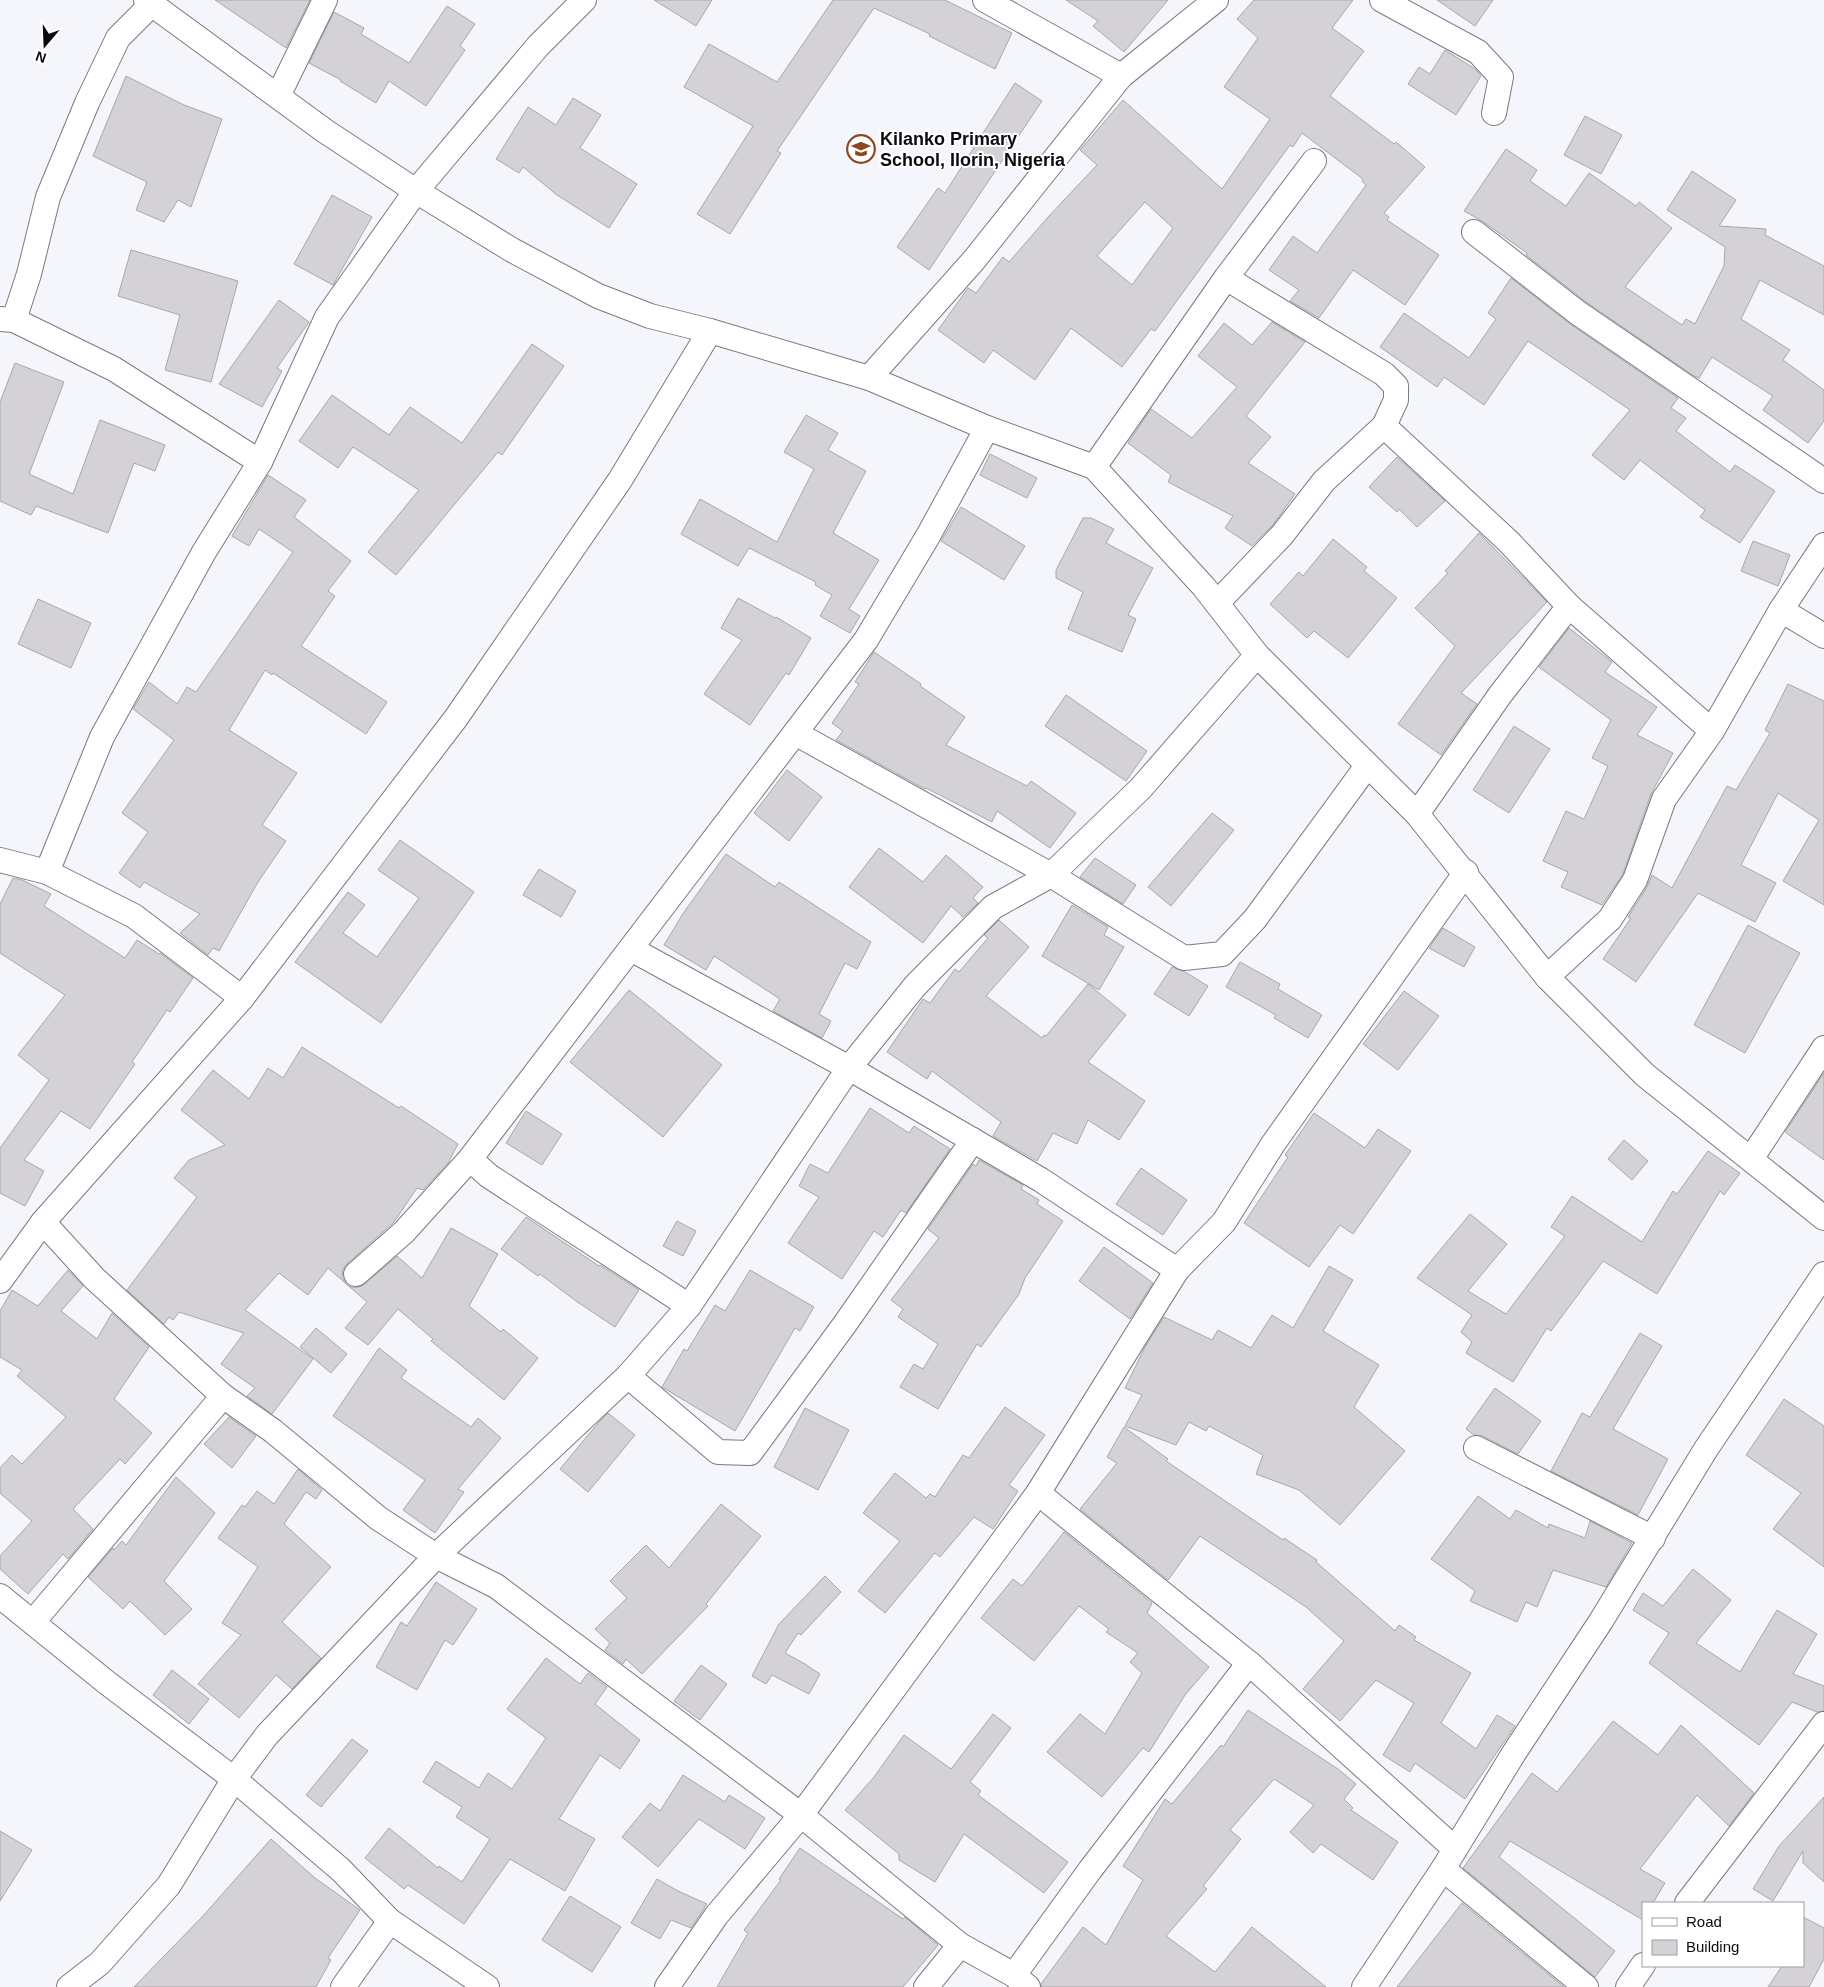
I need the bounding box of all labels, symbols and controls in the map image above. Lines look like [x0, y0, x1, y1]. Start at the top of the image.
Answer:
north arrow [20, 20, 70, 70]
text: N [33, 48, 48, 67]
place label: Kilanko Primary School, Ilorin, Nigeria [880, 129, 1066, 170]
school or university icon: Kilanko Primary School, Ilorin, Nigeria [846, 134, 876, 164]
legend [1642, 1902, 1804, 1967]
text: Road [1686, 1913, 1722, 1930]
text: Building [1686, 1938, 1739, 1955]

